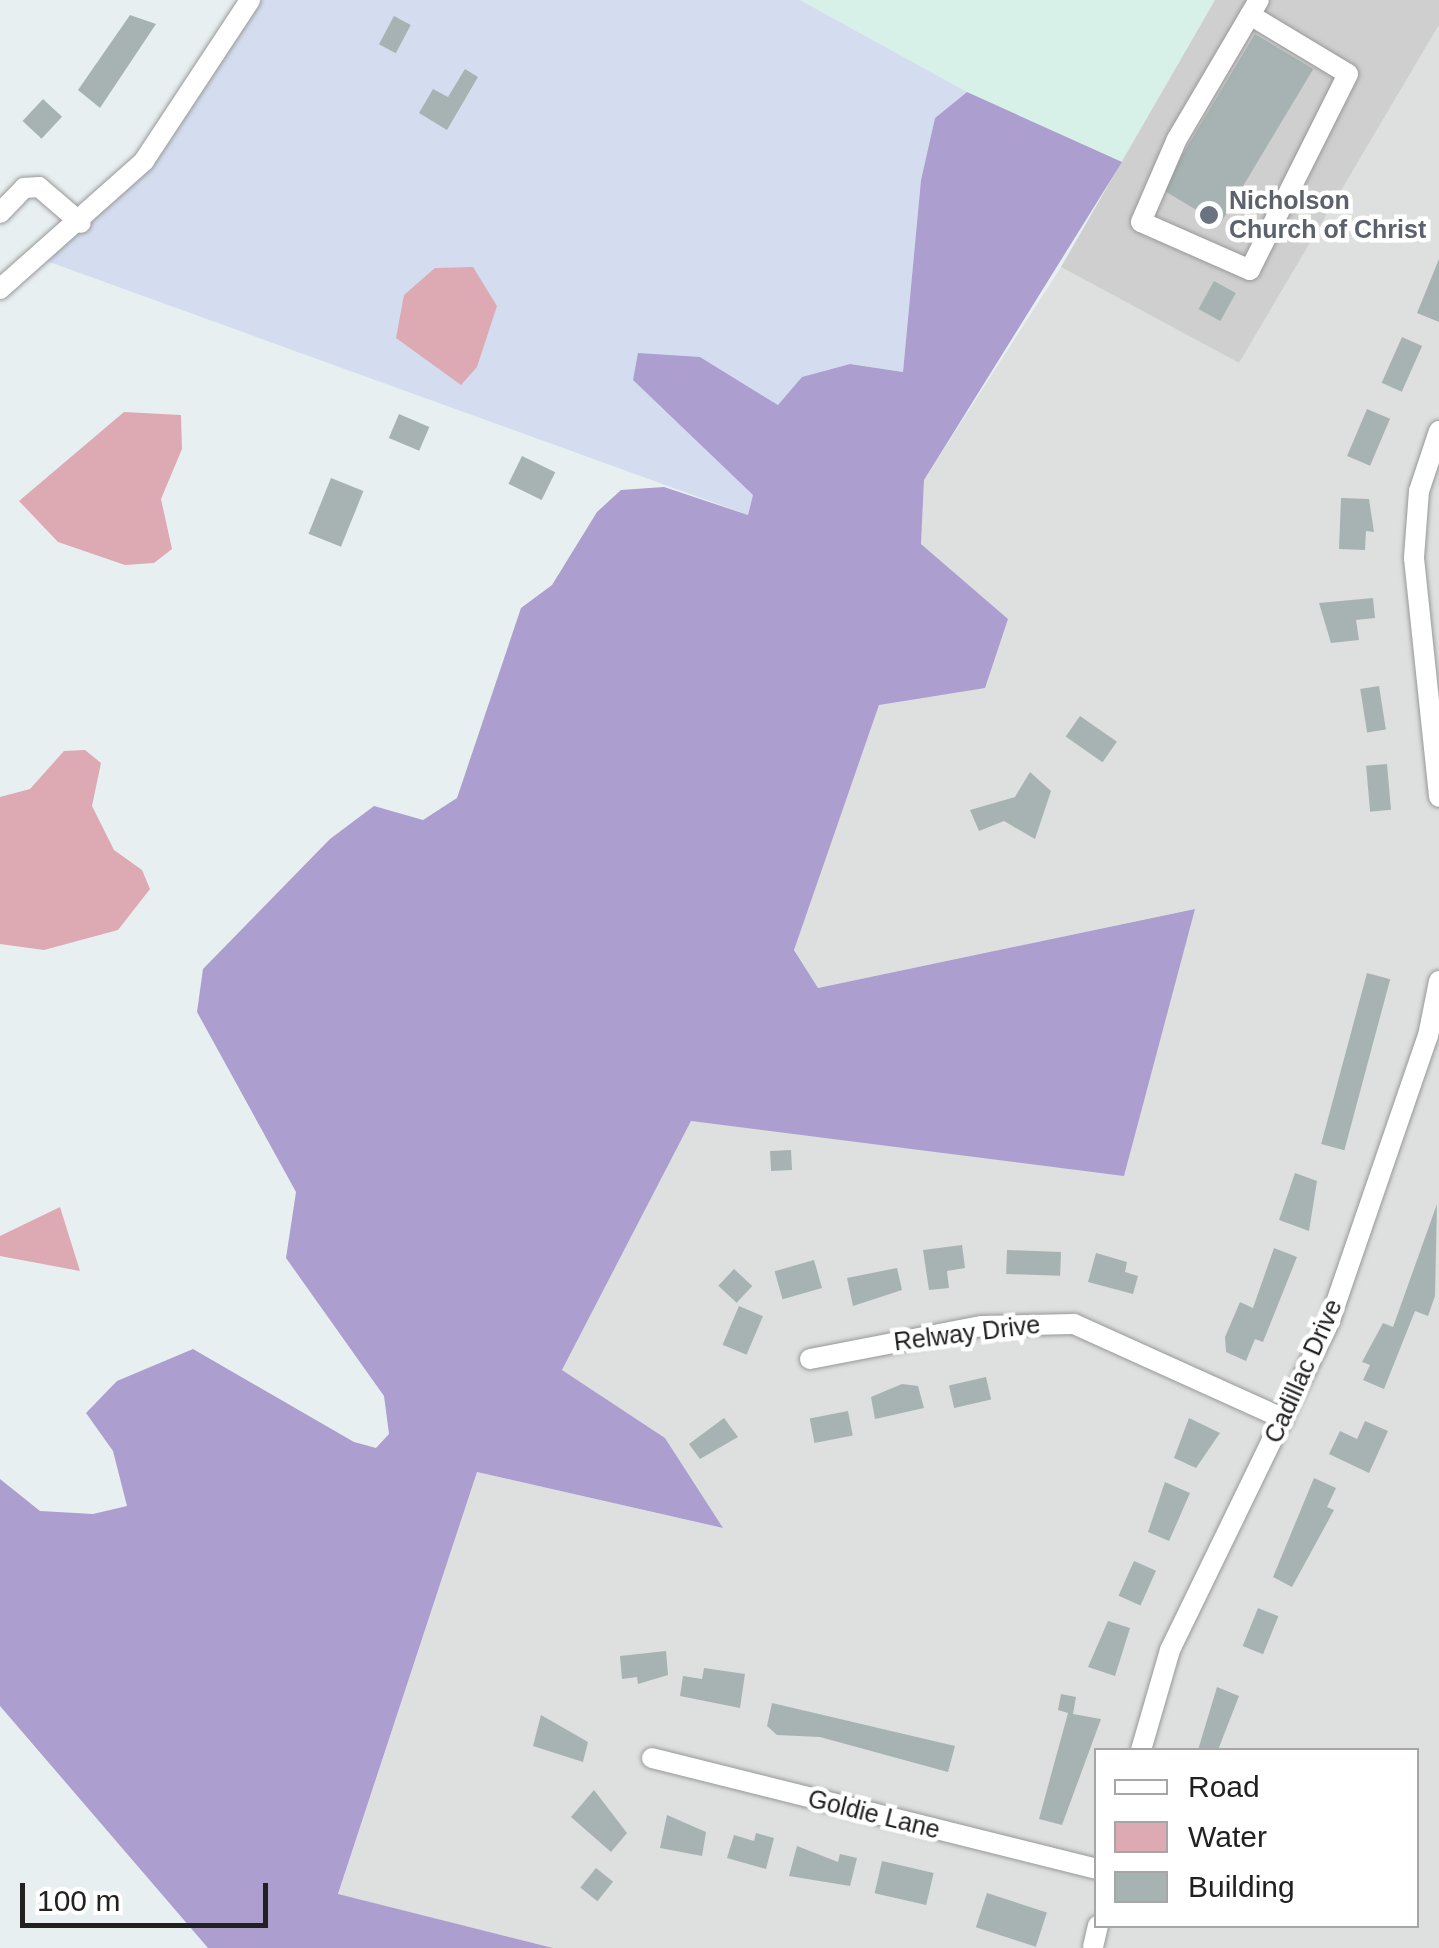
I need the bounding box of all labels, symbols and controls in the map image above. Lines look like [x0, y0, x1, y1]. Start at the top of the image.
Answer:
place label: Nicholson Church of Christ [1229, 186, 1426, 245]
marker: Nicholson Church of Christ [1198, 204, 1220, 226]
street label: Cadillac Drive [1258, 1294, 1348, 1448]
street label: Relway Drive [892, 1309, 1042, 1357]
legend [1094, 1748, 1419, 1928]
text: Road [1188, 1770, 1260, 1803]
street label: Goldie Lane [805, 1783, 943, 1845]
text: Water [1188, 1820, 1267, 1853]
scale bar [25, 1863, 272, 1925]
text: Building [1188, 1870, 1295, 1903]
text: 100 m [37, 1884, 120, 1917]

